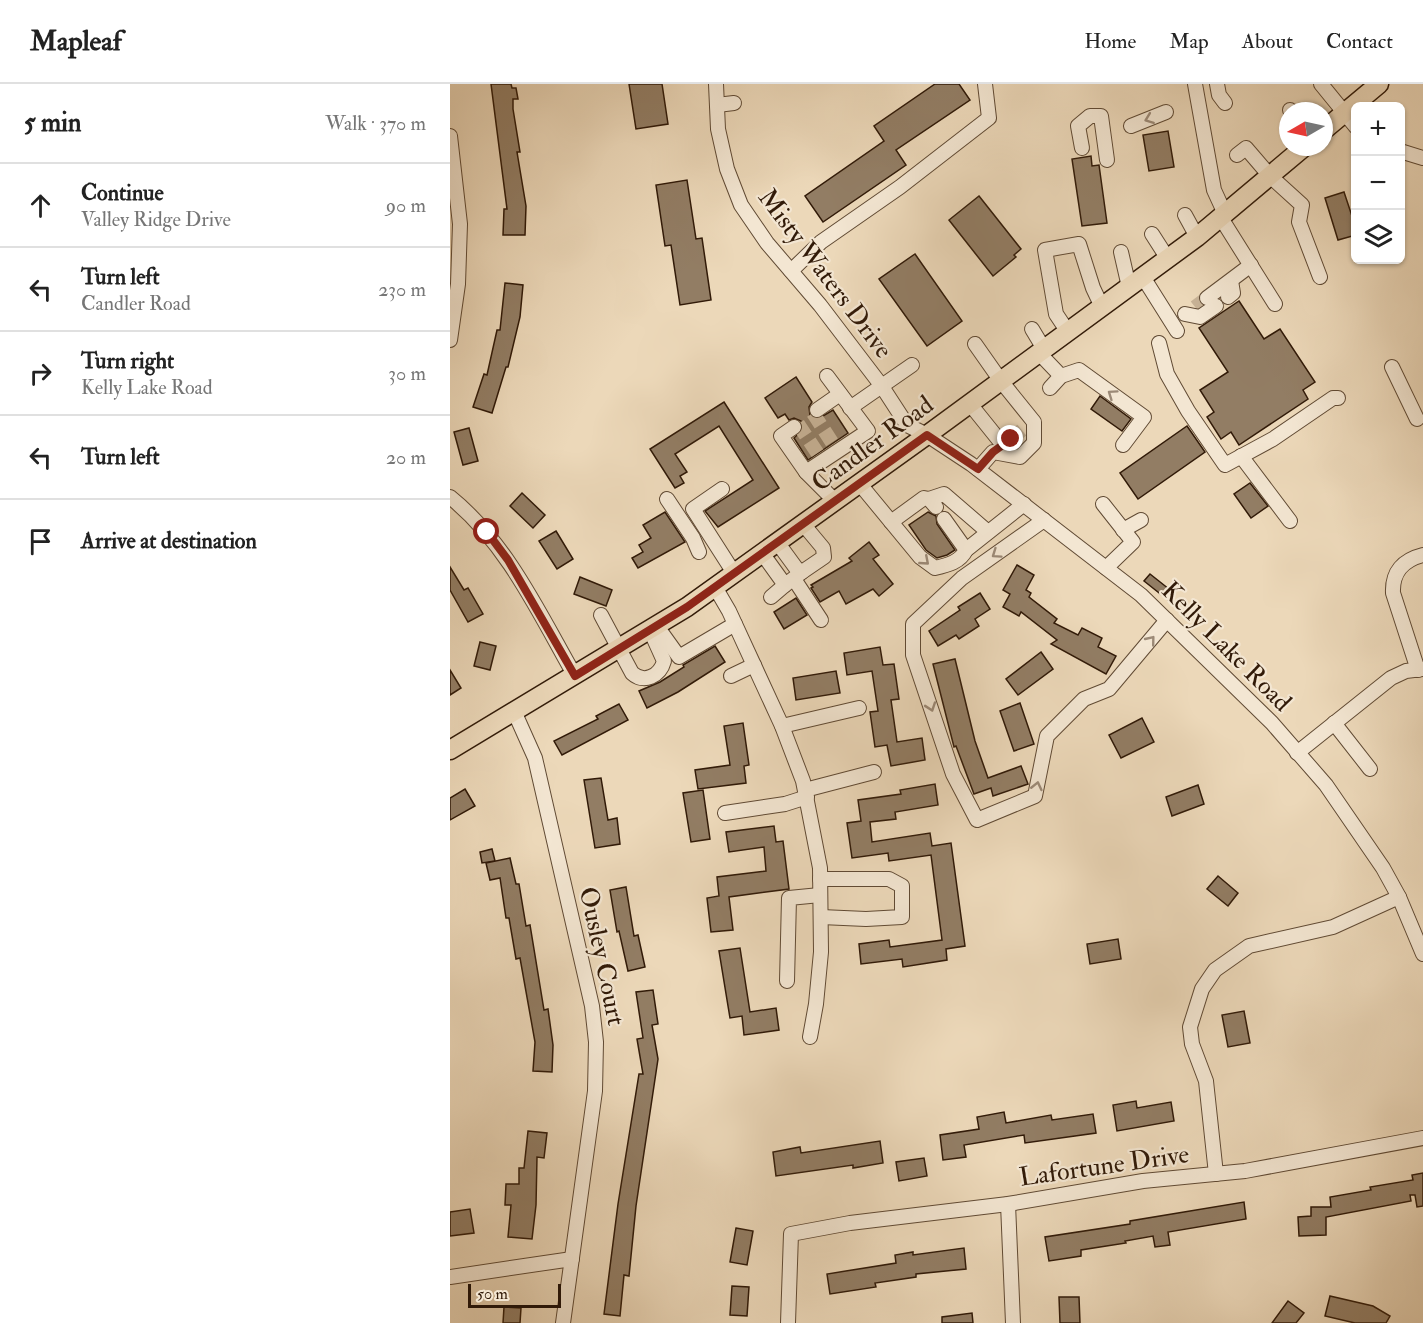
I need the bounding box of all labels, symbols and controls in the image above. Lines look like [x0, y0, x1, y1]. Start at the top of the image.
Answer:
text: Mapleaf [30, 24, 122, 59]
text: Home [1084, 28, 1136, 55]
text: Map [1169, 28, 1209, 55]
text: About [1242, 28, 1293, 55]
text: Contact [1326, 28, 1393, 55]
north arrow [1279, 102, 1333, 156]
map controls [1351, 102, 1405, 264]
button: + [1351, 102, 1405, 156]
text: 5 min [24, 107, 81, 139]
text: Walk · 370 m [325, 111, 426, 136]
one-way arrow [1144, 112, 1155, 124]
button: − [1351, 156, 1405, 210]
text: Continue [81, 179, 164, 207]
street label: Misty Waters Drive [751, 182, 899, 365]
icon: ahead [24, 189, 57, 222]
text: 90 m [386, 193, 426, 218]
text: Valley Ridge Drive [81, 207, 231, 232]
button: layers [1351, 210, 1405, 264]
text: Turn left [81, 263, 160, 291]
icon: left [24, 273, 57, 306]
text: 230 m [378, 277, 426, 302]
text: Candler Road [81, 291, 191, 316]
text: Turn right [81, 347, 174, 375]
icon: right [24, 357, 57, 390]
text: 30 m [388, 361, 426, 386]
text: Kelly Lake Road [81, 375, 213, 400]
street label: Candler Road [805, 389, 940, 499]
one-way arrow [1107, 390, 1118, 401]
route end [997, 425, 1023, 451]
icon: left [24, 441, 57, 474]
text: Turn left [81, 443, 160, 471]
text: 20 m [386, 445, 426, 470]
route start [473, 518, 499, 544]
icon: arrive [24, 525, 57, 558]
text: Arrive at destination [81, 527, 257, 555]
one-way arrow [991, 547, 1002, 558]
one-way arrow [918, 554, 929, 565]
street label: Kelly Lake Road [1154, 575, 1298, 719]
one-way arrow [1143, 636, 1154, 647]
one-way arrow [923, 701, 936, 712]
one-way arrow [1029, 781, 1042, 791]
street label: Ousley Court [572, 884, 632, 1028]
street label: Lafortune Drive [1017, 1138, 1191, 1194]
scale bar [468, 1281, 561, 1308]
text: 50 m [477, 1284, 508, 1304]

